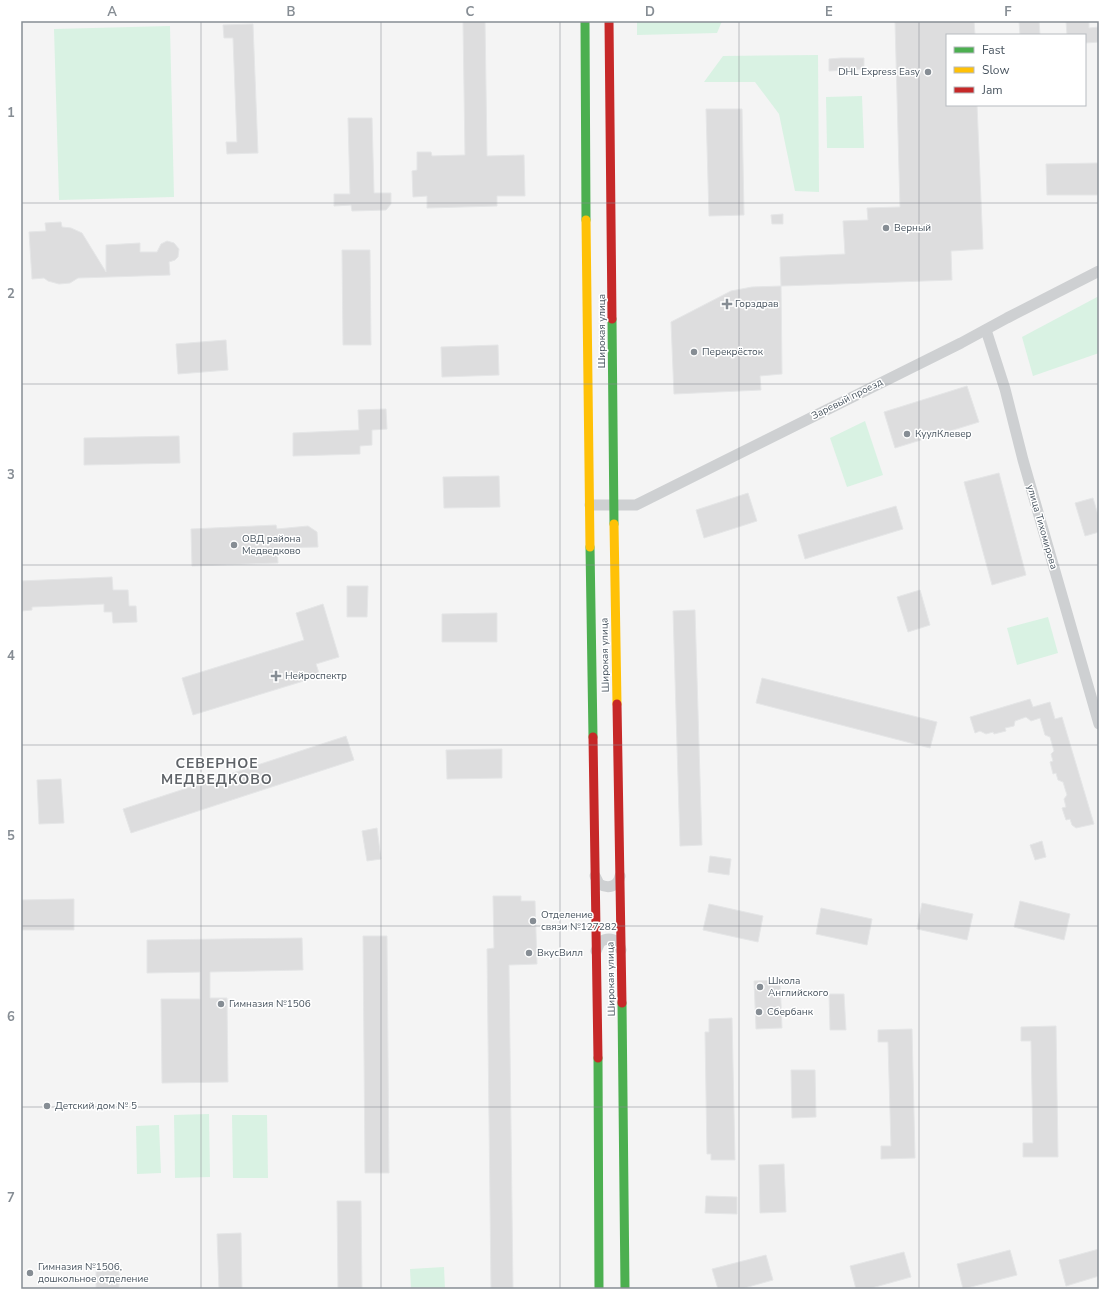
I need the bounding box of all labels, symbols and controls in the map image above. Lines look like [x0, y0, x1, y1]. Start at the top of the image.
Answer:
text: A [107, 3, 117, 21]
text: B [287, 3, 296, 21]
text: C [466, 3, 475, 21]
text: D [645, 3, 655, 21]
text: E [825, 3, 833, 21]
text: F [1004, 3, 1012, 21]
legend [946, 34, 1086, 106]
text: Fast [982, 42, 1005, 58]
text: Slow [982, 62, 1010, 78]
place label: DHL Express Easy [838, 65, 921, 79]
marker: DHL Express Easy [923, 67, 933, 77]
text: Jam [981, 82, 1003, 98]
text: 1 [7, 104, 15, 122]
place label: Верный [894, 221, 931, 235]
marker: Верный [881, 223, 891, 233]
text: 2 [7, 285, 15, 303]
street label: Широкая улица [595, 294, 609, 368]
place label: Горздрав [735, 297, 779, 311]
marker: Горздрав [722, 299, 732, 309]
place label: Перекрёсток [702, 345, 764, 359]
marker: Перекрёсток [689, 347, 699, 357]
street label: Заревый проезд [809, 375, 885, 423]
place label: КуулКлевер [915, 427, 972, 441]
marker: КуулКлевер [902, 429, 912, 439]
text: 3 [7, 466, 15, 484]
street label: улица Тихомирова [1023, 483, 1061, 571]
place label: ОВД района Медведково [242, 532, 301, 558]
marker: ОВД района Медведково [229, 540, 239, 550]
street label: Широкая улица [597, 618, 613, 692]
text: 4 [7, 647, 15, 665]
place label: Нейроcпектр [285, 669, 347, 683]
marker: Нейроcпектр [270, 670, 282, 682]
district label: СЕВЕРНОЕ МЕДВЕДКОВО [161, 754, 273, 789]
text: 5 [7, 827, 15, 845]
place label: Отделение связи №127282 [541, 908, 617, 934]
marker: Отделение связи №127282 [528, 916, 538, 926]
street label: Широкая улица [603, 942, 619, 1016]
place label: ВкусВилл [537, 946, 583, 960]
marker: ВкусВилл [524, 948, 534, 958]
place label: Школа Английского [768, 974, 829, 1000]
marker: Школа Английского [755, 982, 765, 992]
place label: Гимназия №1506 [229, 997, 311, 1011]
marker: Гимназия №1506 [216, 999, 226, 1009]
place label: Сбербанк [767, 1005, 814, 1019]
marker: Сбербанк [754, 1007, 764, 1017]
text: 6 [7, 1008, 15, 1026]
place label: Детский дом № 5 [55, 1099, 137, 1113]
marker: Детский дом № 5 [42, 1101, 52, 1111]
text: 7 [7, 1189, 15, 1207]
place label: Гимназия №1506, дошкольное отделение [38, 1260, 149, 1286]
marker: Гимназия №1506, дошкольное отделение [25, 1268, 35, 1278]

